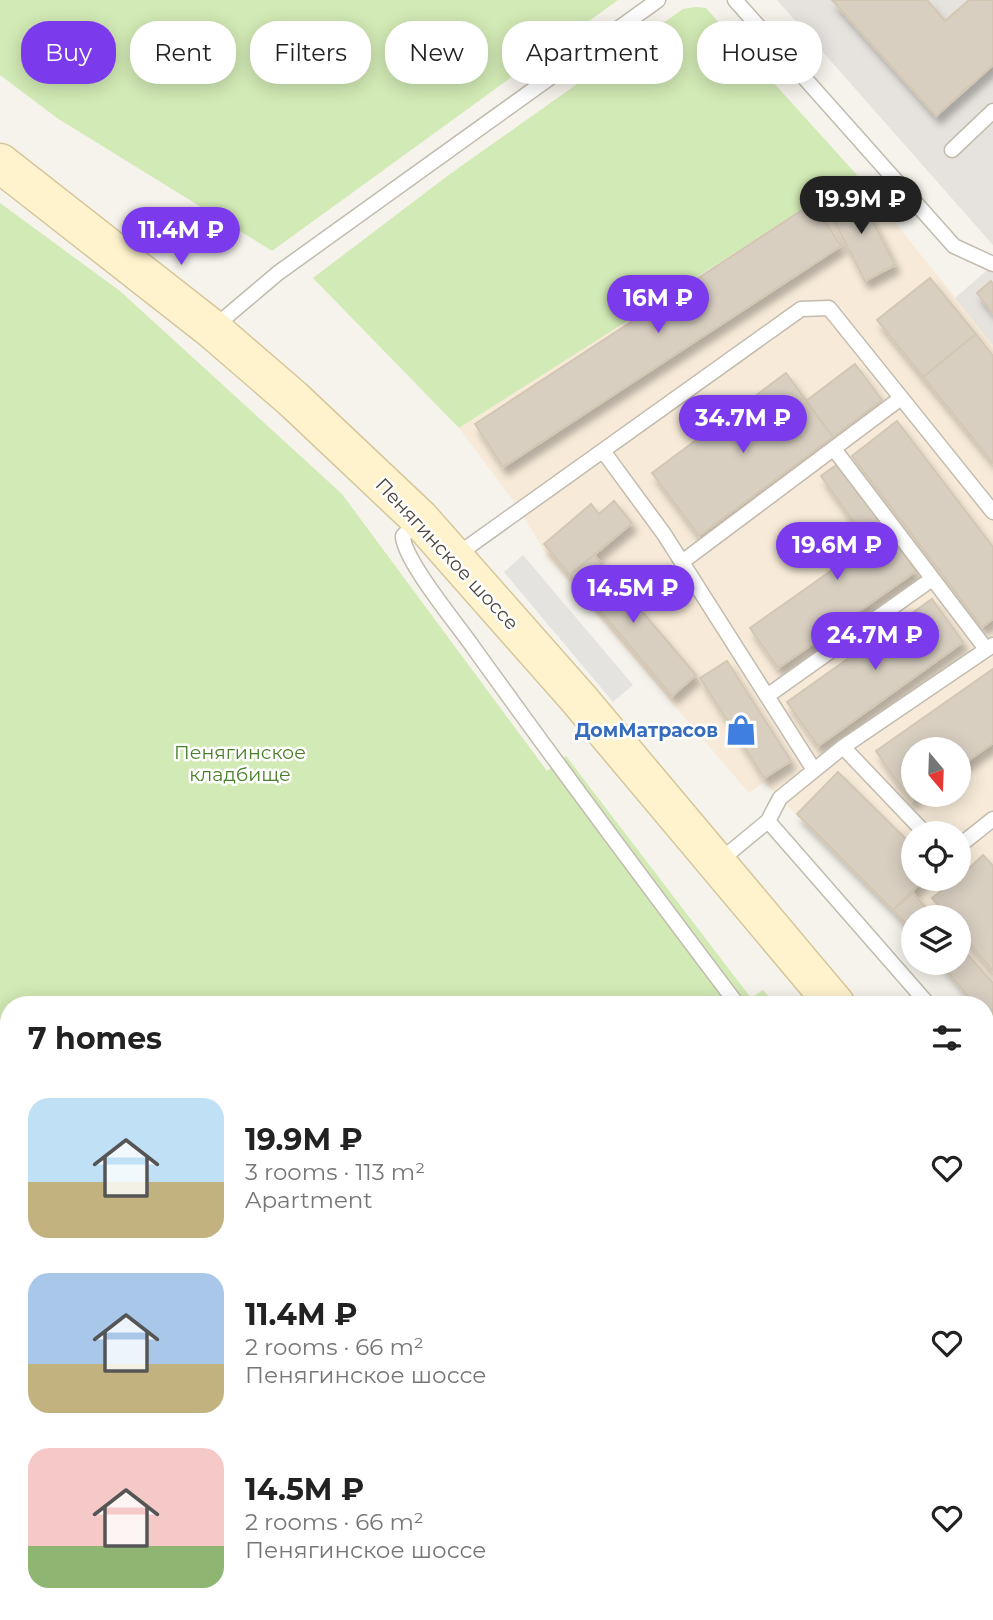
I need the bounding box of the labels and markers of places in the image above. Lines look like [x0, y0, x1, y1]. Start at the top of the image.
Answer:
pin: 19.9M ₽ [796, 176, 926, 236]
pin: 11.4M ₽ [116, 208, 246, 267]
pin: 16M ₽ [609, 276, 707, 335]
pin: 34.7M ₽ [678, 396, 808, 455]
pin: 19.6M ₽ [772, 522, 902, 582]
pin: 14.5M ₽ [568, 566, 698, 625]
pin: 24.7M ₽ [810, 612, 940, 672]
shop icon: ДомМатрасов [724, 713, 758, 747]
place label: ДомМатрасов [575, 719, 718, 742]

